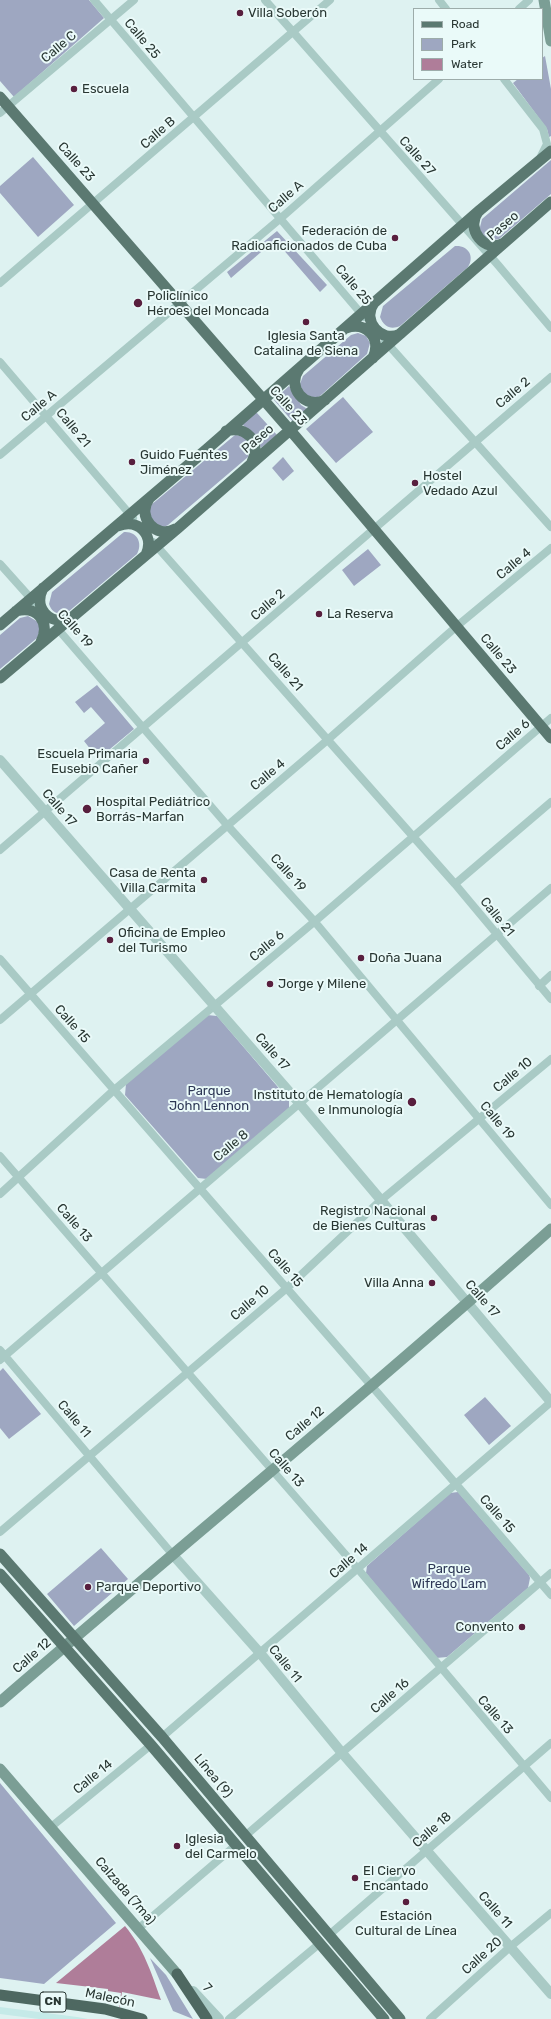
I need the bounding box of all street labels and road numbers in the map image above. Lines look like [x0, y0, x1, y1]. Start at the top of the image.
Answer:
street label: Calle 25 [121, 16, 163, 62]
street label: Calle C [38, 28, 80, 66]
street label: Calle B [137, 114, 179, 152]
street label: Calle 27 [396, 133, 438, 179]
street label: Calle 23 [54, 139, 98, 185]
street label: Calle A [265, 178, 307, 216]
street label: Paseo [484, 208, 522, 244]
street label: Calle 25 [332, 262, 374, 308]
street label: Calle 2 [493, 374, 533, 412]
street label: Calle 23 [266, 383, 310, 429]
street label: Calle A [18, 387, 60, 425]
street label: Calle 21 [52, 405, 94, 451]
street label: Paseo [239, 421, 277, 457]
street label: Calle 4 [493, 545, 535, 583]
street label: Calle 2 [248, 586, 288, 624]
street label: Calle 19 [54, 607, 96, 651]
street label: Calle 23 [477, 631, 519, 677]
street label: Calle 21 [264, 650, 306, 694]
street label: Calle 6 [493, 716, 533, 754]
street label: Calle 4 [247, 756, 289, 794]
street label: Calle 17 [38, 786, 80, 830]
street label: Calle 19 [267, 851, 309, 895]
street label: Calle 21 [477, 894, 517, 940]
street label: Calle 6 [246, 927, 288, 965]
street label: Calle 15 [51, 1002, 93, 1046]
street label: Calle 17 [251, 1030, 293, 1074]
street label: Calle 10 [490, 1054, 536, 1096]
street label: Calle 19 [476, 1098, 518, 1144]
street label: Calle 8 [210, 1127, 252, 1165]
street label: Calle 13 [53, 1201, 95, 1245]
street label: Calle 15 [264, 1246, 306, 1290]
street label: Calle 17 [461, 1277, 503, 1321]
street label: Calle 10 [227, 1282, 273, 1324]
street label: Calle 11 [54, 1397, 94, 1441]
street label: Calle 12 [282, 1403, 328, 1445]
street label: Calle 13 [265, 1446, 307, 1490]
street label: Calle 15 [476, 1492, 518, 1536]
street label: Calle 14 [326, 1540, 372, 1582]
street label: Calle 12 [10, 1635, 54, 1677]
street label: Calle 11 [265, 1642, 305, 1686]
street label: Calle 16 [368, 1675, 412, 1717]
street label: Calle 13 [474, 1693, 516, 1737]
street label: Línea (9) [190, 1751, 236, 1801]
street label: Calle 14 [70, 1756, 116, 1798]
street label: Calle 18 [409, 1809, 455, 1851]
street label: Calzada (7ma) [91, 1854, 159, 1928]
street label: Calle 11 [475, 1888, 515, 1932]
street label: Calle 20 [459, 1934, 505, 1978]
street label: 7 [199, 1980, 215, 1996]
street label: Malecón [84, 1985, 136, 2011]
road number: CN [40, 1992, 66, 2012]

